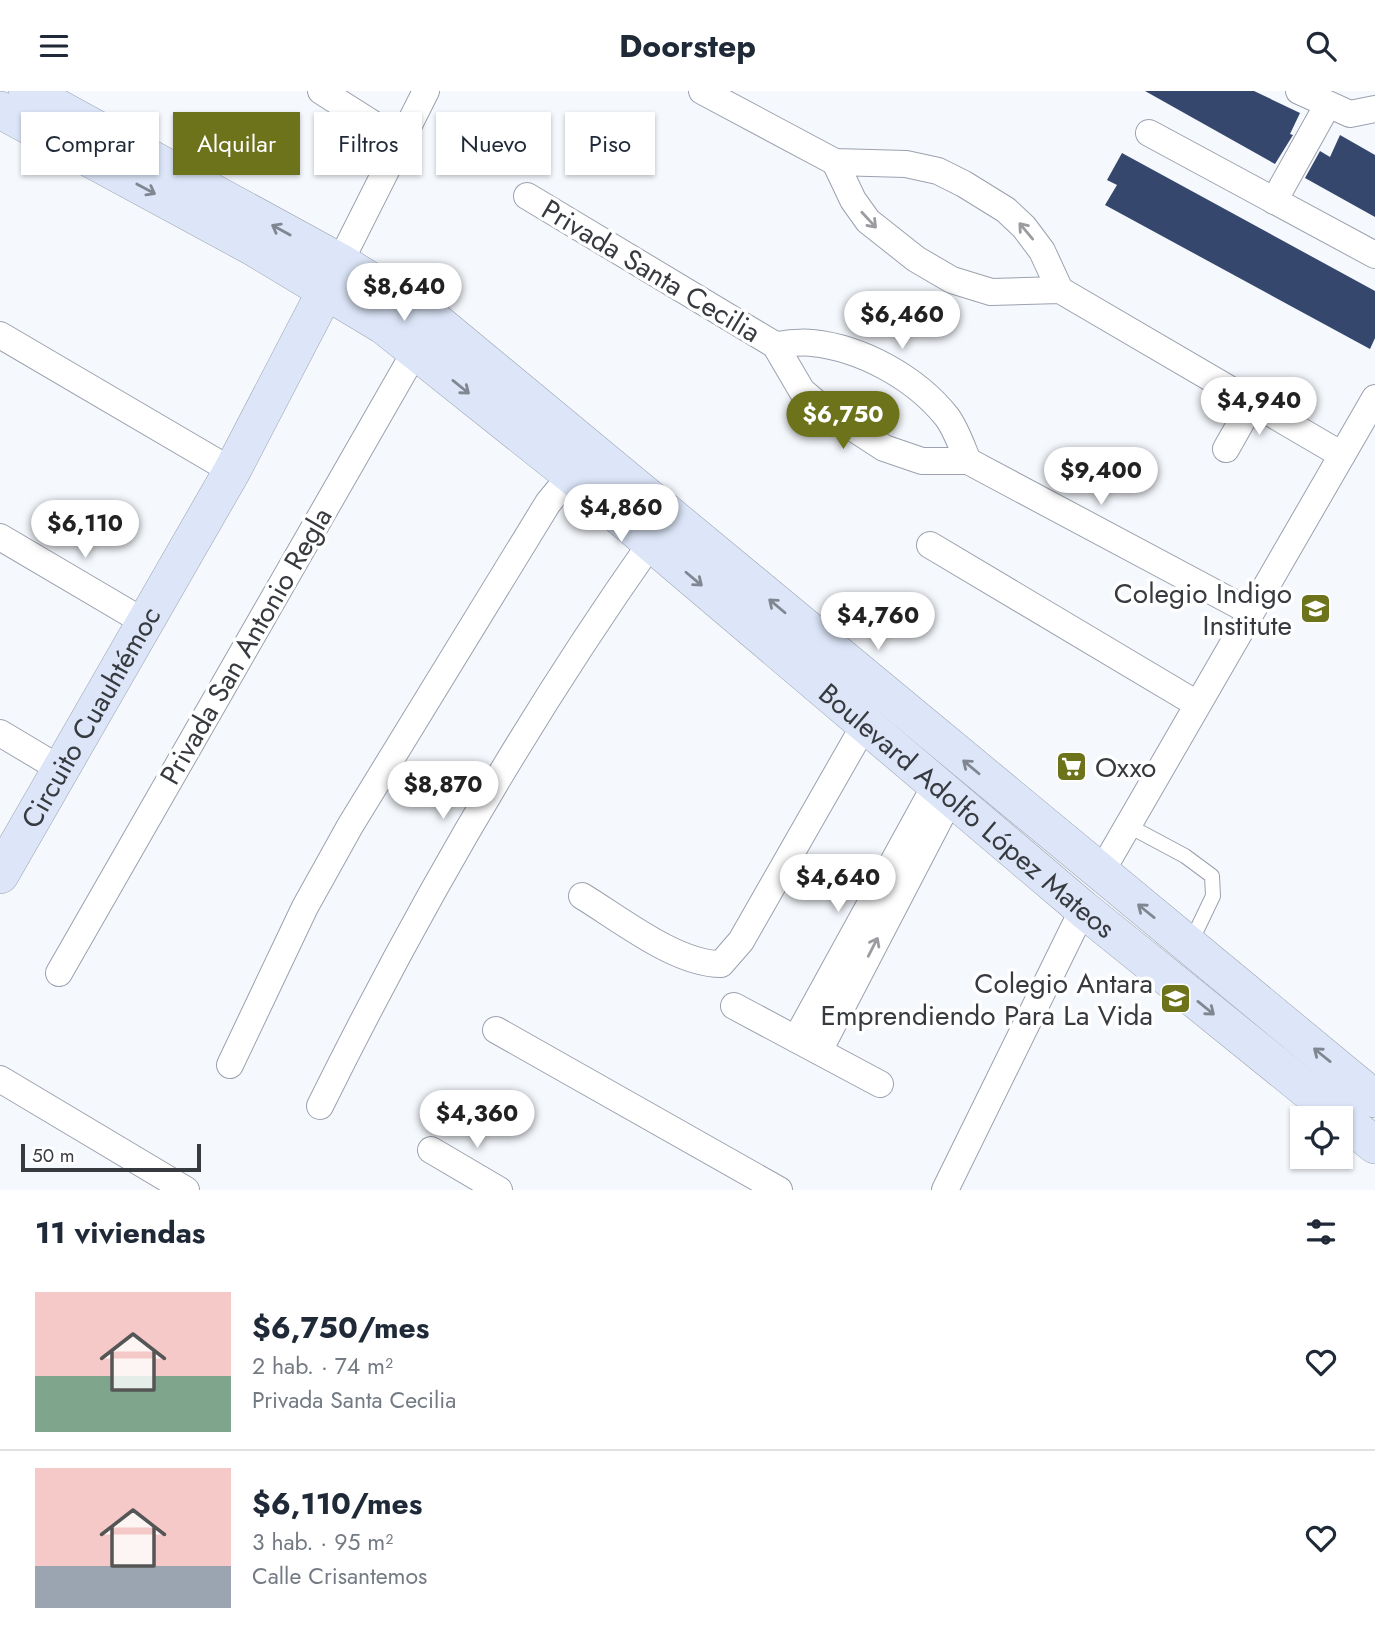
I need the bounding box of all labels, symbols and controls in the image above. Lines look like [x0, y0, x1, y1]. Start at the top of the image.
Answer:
text: Doorstep [619, 23, 756, 69]
icon: menu [35, 27, 73, 65]
icon: search [1302, 27, 1340, 65]
chip: Comprar [21, 112, 159, 175]
chip: Alquilar [173, 112, 300, 175]
chip: Filtros [314, 112, 422, 175]
chip: Nuevo [436, 112, 551, 175]
chip: Piso [565, 112, 655, 175]
one-way arrow [136, 182, 156, 196]
street label: Privada Santa Cecilia [534, 189, 768, 353]
one-way arrow [861, 211, 877, 229]
one-way arrow [271, 222, 291, 236]
one-way arrow [1018, 223, 1034, 241]
pin: $8,640 [347, 264, 461, 323]
text: $8,640 [363, 269, 445, 303]
pin: $6,460 [845, 292, 959, 351]
text: $6,460 [860, 297, 944, 331]
pin: $4,940 [1202, 377, 1316, 437]
one-way arrow [452, 380, 470, 395]
text: $4,940 [1217, 383, 1301, 417]
pin: $6,750 [786, 391, 900, 451]
text: $6,750 [802, 397, 884, 431]
pin: $9,400 [1044, 447, 1158, 507]
text: $9,400 [1060, 453, 1142, 487]
pin: $4,860 [564, 484, 678, 544]
text: $4,860 [580, 490, 662, 524]
street label: Privada San Antonio Regla [150, 500, 342, 792]
pin: $6,110 [28, 501, 142, 560]
text: $6,110 [47, 506, 123, 540]
one-way arrow [684, 571, 702, 587]
place label: Colegio Indigo Institute [1114, 573, 1292, 646]
school or university icon: Colegio Indigo Institute [1298, 592, 1332, 626]
pin: $4,760 [821, 593, 935, 652]
one-way arrow [768, 598, 786, 613]
text: $4,760 [837, 598, 919, 632]
street label: Circuito Cuauhtémoc [11, 599, 171, 836]
street label: Boulevard Adolfo López Mateos [810, 673, 1124, 948]
place label: Oxxo [1095, 747, 1156, 788]
supermarket icon: Oxxo [1055, 750, 1089, 784]
one-way arrow [962, 759, 980, 774]
pin: $8,870 [386, 761, 500, 821]
text: $8,870 [403, 767, 483, 801]
pin: $4,640 [781, 855, 895, 914]
text: $4,640 [796, 860, 880, 894]
one-way arrow [1138, 904, 1156, 919]
one-way arrow [867, 937, 880, 958]
place label: Colegio Antara Emprendiendo Para La Vida [820, 963, 1153, 1036]
school or university icon: Colegio Antara Emprendiendo Para La Vida [1159, 982, 1193, 1016]
one-way arrow [1196, 1001, 1214, 1016]
one-way arrow [1314, 1048, 1332, 1063]
pin: $4,360 [420, 1091, 534, 1150]
text: $4,360 [436, 1096, 518, 1130]
map controls [1290, 1106, 1353, 1169]
button: locate [1290, 1106, 1353, 1169]
scale bar [21, 1141, 201, 1173]
text: 50 m [32, 1142, 75, 1169]
text: 11 viviendas [35, 1211, 206, 1254]
icon: filters [1302, 1213, 1340, 1251]
text: $6,750/mes [252, 1306, 429, 1349]
icon: home [91, 1320, 175, 1404]
icon: heart [1302, 1343, 1340, 1381]
text: 2 hab. · 74 m² [252, 1349, 393, 1383]
text: Privada Santa Cecilia [252, 1383, 456, 1417]
text: $6,110/mes [252, 1482, 422, 1525]
icon: home [91, 1496, 175, 1580]
icon: heart [1302, 1519, 1340, 1557]
text: 3 hab. · 95 m² [252, 1525, 393, 1559]
text: Calle Crisantemos [252, 1559, 427, 1593]

